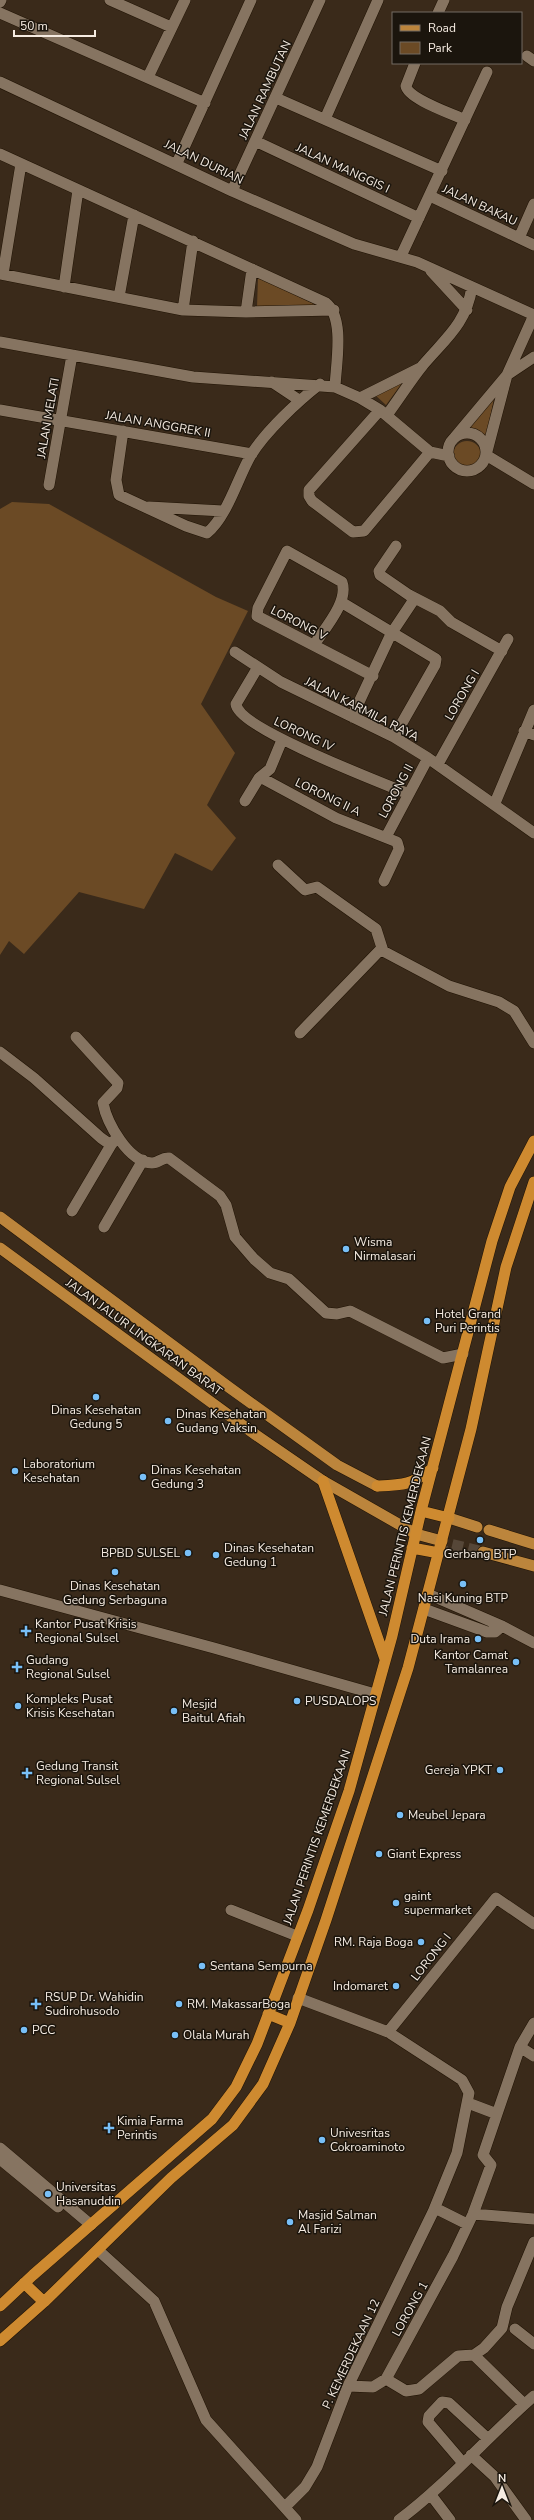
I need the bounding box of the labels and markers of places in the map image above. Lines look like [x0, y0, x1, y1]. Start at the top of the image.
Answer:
place label: Wisma Nirmalasari [354, 1234, 416, 1264]
marker: Wisma Nirmalasari [341, 1244, 351, 1254]
place label: Hotel Grand Puri Perintis [435, 1306, 501, 1336]
marker: Hotel Grand Puri Perintis [422, 1316, 432, 1326]
marker: Dinas Kesehatan Gedung 5 [91, 1392, 101, 1402]
place label: Dinas Kesehatan Gedung 5 [51, 1402, 141, 1432]
place label: Dinas Kesehatan Gudang Vaksin [176, 1406, 266, 1436]
marker: Dinas Kesehatan Gudang Vaksin [163, 1416, 173, 1426]
place label: Laboratorium Kesehatan [23, 1456, 95, 1486]
place label: Dinas Kesehatan Gedung 3 [151, 1462, 241, 1492]
marker: Laboratorium Kesehatan [10, 1466, 20, 1476]
marker: Dinas Kesehatan Gedung 3 [138, 1472, 148, 1482]
marker: Gerbang BTP [475, 1535, 485, 1545]
place label: Dinas Kesehatan Gedung 1 [224, 1540, 314, 1570]
place label: BPBD SULSEL [101, 1545, 180, 1561]
place label: Gerbang BTP [444, 1546, 517, 1562]
marker: BPBD SULSEL [183, 1548, 193, 1558]
marker: Dinas Kesehatan Gedung 1 [211, 1550, 221, 1560]
marker: Dinas Kesehatan Gedung Serbaguna [110, 1567, 120, 1577]
place label: Dinas Kesehatan Gedung Serbaguna [63, 1578, 167, 1608]
marker: Nasi Kuning BTP [458, 1579, 468, 1589]
place label: Nasi Kuning BTP [418, 1590, 509, 1606]
place label: Kantor Pusat Krisis Regional Sulsel [35, 1616, 137, 1646]
marker: Kantor Pusat Krisis Regional Sulsel [20, 1625, 32, 1637]
place label: Duta Irama [410, 1631, 470, 1647]
marker: Duta Irama [473, 1634, 483, 1644]
place label: Kantor Camat Tamalanrea [434, 1647, 509, 1677]
place label: Gudang Regional Sulsel [26, 1652, 110, 1682]
marker: Kantor Camat Tamalanrea [511, 1657, 521, 1667]
marker: Gudang Regional Sulsel [11, 1661, 23, 1673]
place label: Kompleks Pusat Krisis Kesehatan [26, 1691, 114, 1721]
place label: PUSDALOPS [305, 1693, 376, 1709]
place label: Mesjid Baitul Afiah [182, 1696, 245, 1726]
marker: PUSDALOPS [292, 1696, 302, 1706]
marker: Kompleks Pusat Krisis Kesehatan [13, 1701, 23, 1711]
marker: Mesjid Baitul Afiah [169, 1706, 179, 1716]
place label: Gedung Transit Regional Sulsel [36, 1758, 120, 1788]
place label: Gereja YPKT [425, 1762, 493, 1778]
marker: Gereja YPKT [495, 1765, 505, 1775]
marker: Gedung Transit Regional Sulsel [21, 1767, 33, 1779]
place label: Meubel Jepara [408, 1807, 486, 1823]
marker: Meubel Jepara [395, 1810, 405, 1820]
place label: Giant Express [387, 1846, 462, 1862]
marker: Giant Express [374, 1849, 384, 1859]
place label: gaint supermarket [404, 1888, 472, 1918]
marker: gaint supermarket [391, 1898, 401, 1908]
place label: RM. Raja Boga [334, 1934, 413, 1950]
marker: RM. Raja Boga [416, 1937, 426, 1947]
place label: Sentana Sempurna [210, 1958, 313, 1974]
marker: Sentana Sempurna [197, 1961, 207, 1971]
place label: Indomaret [333, 1978, 389, 1994]
marker: Indomaret [391, 1981, 401, 1991]
place label: RSUP Dr. Wahidin Sudirohusodo [45, 1989, 144, 2019]
place label: RM. MakassarBoga [187, 1996, 290, 2012]
marker: RSUP Dr. Wahidin Sudirohusodo [30, 1998, 42, 2010]
marker: RM. MakassarBoga [174, 1999, 184, 2009]
place label: PCC [32, 2022, 55, 2038]
marker: PCC [19, 2025, 29, 2035]
place label: Olala Murah [183, 2027, 250, 2043]
marker: Olala Murah [170, 2030, 180, 2040]
place label: Kimia Farma Perintis [117, 2113, 183, 2143]
marker: Kimia Farma Perintis [104, 2123, 114, 2133]
place label: Univesritas Cokroaminoto [330, 2125, 405, 2155]
marker: Univesritas Cokroaminoto [317, 2135, 327, 2145]
place label: Universitas Hasanuddin [56, 2179, 121, 2209]
marker: Universitas Hasanuddin [43, 2189, 53, 2199]
place label: Masjid Salman Al Farizi [298, 2207, 377, 2237]
marker: Masjid Salman Al Farizi [285, 2217, 295, 2227]

